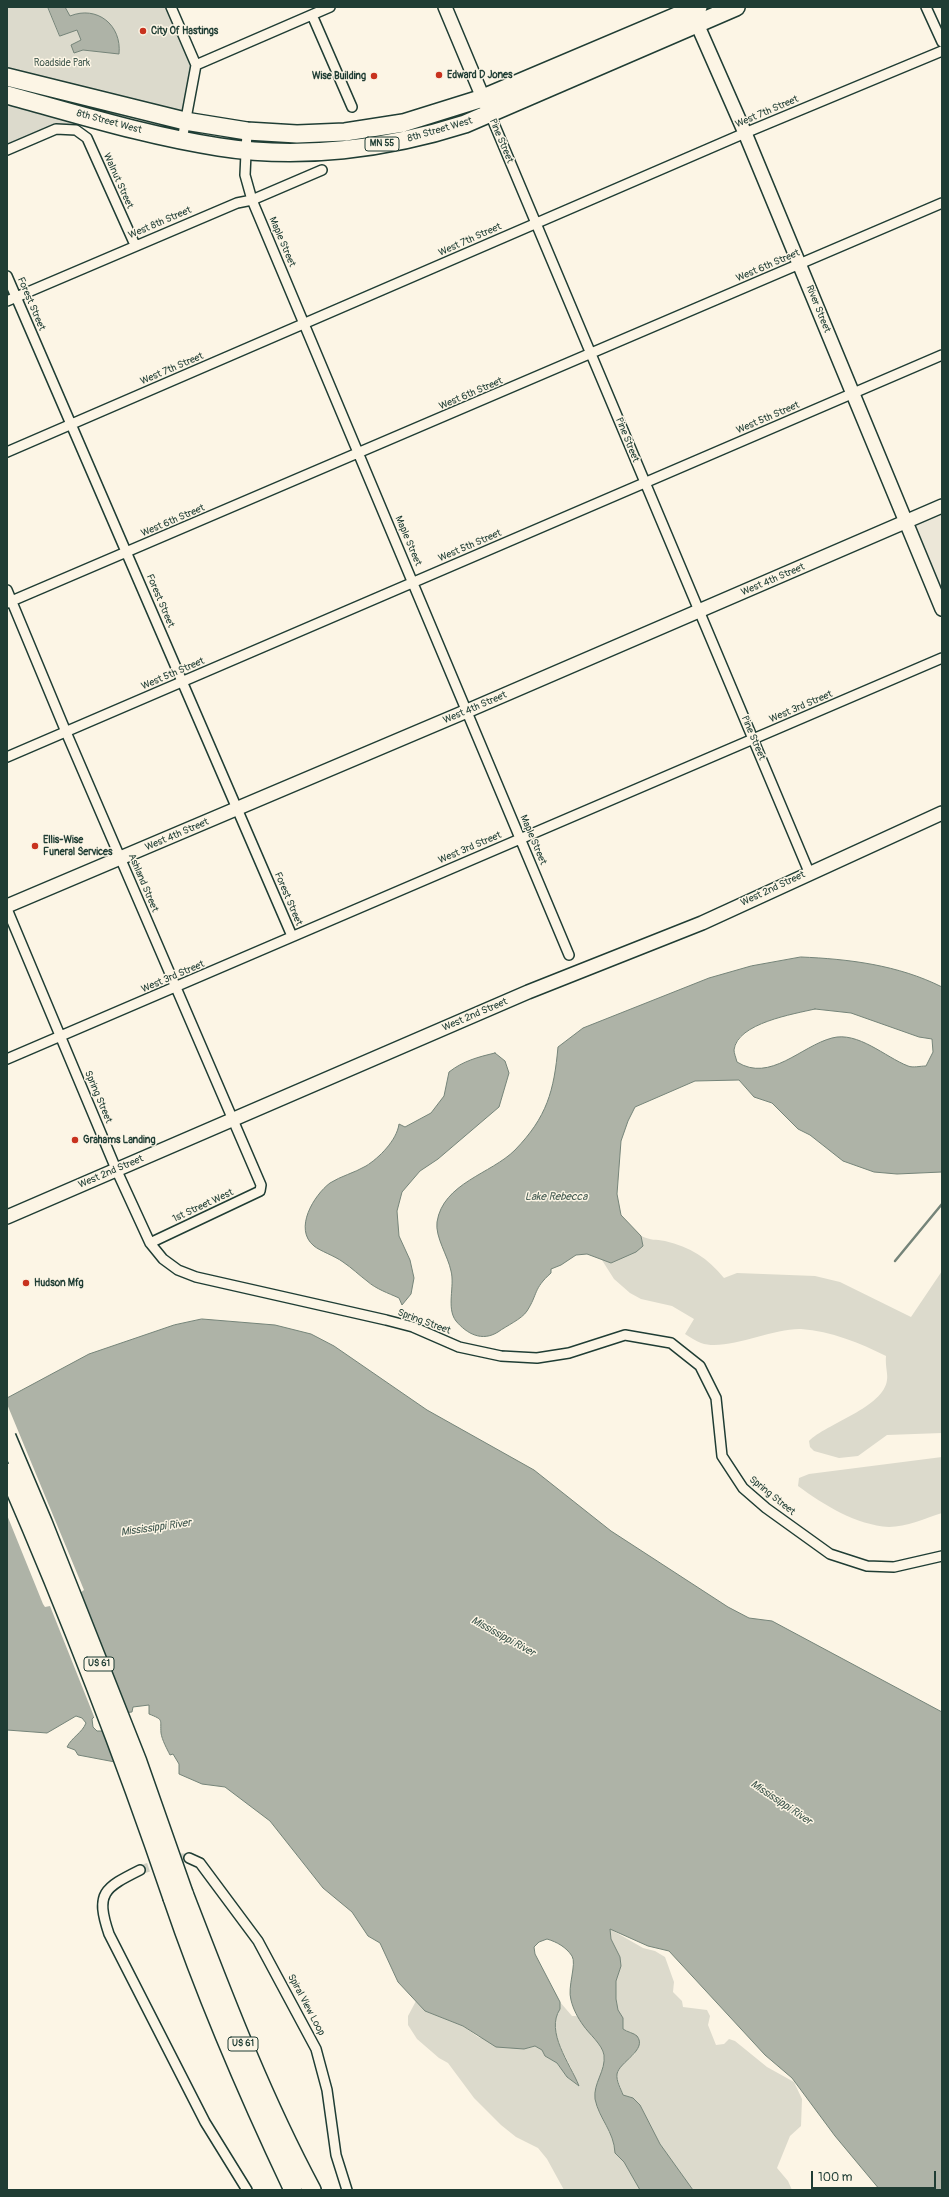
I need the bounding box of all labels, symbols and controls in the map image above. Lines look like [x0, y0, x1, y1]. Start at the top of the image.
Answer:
place label: City Of Hastings [151, 25, 218, 37]
marker: City Of Hastings [138, 26, 148, 36]
park label: Roadside Park [34, 57, 90, 69]
place label: Edward D Jones [447, 69, 512, 81]
place label: Wise Building [312, 70, 366, 82]
marker: Edward D Jones [434, 70, 444, 80]
marker: Wise Building [369, 71, 379, 81]
street label: West 7th Street [734, 93, 800, 131]
street label: 8th Street West [75, 108, 143, 136]
street label: 8th Street West [406, 115, 474, 145]
street label: Pine Street [486, 117, 516, 165]
road number: MN 55 [365, 137, 399, 151]
street label: Walnut Street [100, 151, 136, 211]
street label: West 8th Street [127, 204, 193, 242]
street label: Maple Street [266, 215, 298, 269]
street label: West 7th Street [437, 221, 503, 259]
street label: West 6th Street [734, 247, 802, 285]
street label: Forest Street [14, 275, 48, 333]
street label: River Street [803, 283, 833, 335]
street label: West 7th Street [139, 350, 205, 388]
street label: West 6th Street [437, 375, 505, 413]
street label: West 5th Street [735, 399, 801, 437]
street label: Pine Street [613, 416, 641, 464]
street label: West 6th Street [139, 502, 207, 540]
street label: Maple Street [392, 514, 424, 568]
street label: West 5th Street [437, 527, 503, 565]
street label: West 4th Street [739, 561, 807, 599]
street label: Forest Street [143, 572, 177, 630]
street label: West 5th Street [140, 655, 206, 693]
street label: West 3rd Street [768, 688, 834, 726]
street label: West 4th Street [441, 689, 509, 727]
street label: Pine Street [738, 714, 768, 762]
street label: Maple Street [517, 813, 549, 867]
street label: West 4th Street [143, 816, 211, 854]
street label: West 3rd Street [437, 829, 503, 867]
place label: Ellis-Wise Funeral Services [43, 834, 112, 858]
marker: Ellis-Wise Funeral Services [30, 841, 40, 851]
street label: Ashland Street [125, 852, 161, 914]
street label: West 2nd Street [739, 869, 807, 909]
street label: Forest Street [271, 870, 305, 928]
street label: West 3rd Street [140, 958, 206, 996]
street label: West 2nd Street [441, 996, 509, 1034]
street label: Spring Street [82, 1069, 114, 1125]
place label: Grahams Landing [83, 1134, 155, 1146]
marker: Grahams Landing [70, 1135, 80, 1145]
street label: West 2nd Street [77, 1153, 145, 1191]
street label: 1st Street West [171, 1187, 235, 1225]
water label: Lake Rebecca [525, 1190, 587, 1204]
place label: Hudson Mfg [34, 1277, 83, 1289]
marker: Hudson Mfg [21, 1278, 31, 1288]
street label: Spring Street [396, 1307, 452, 1337]
street label: Spring Street [747, 1474, 797, 1518]
water label: Mississippi River [120, 1517, 192, 1539]
water label: Mississippi River [469, 1614, 537, 1660]
road number: US 61 [84, 1657, 114, 1671]
water label: Mississippi River [748, 1778, 814, 1828]
street label: Spiral View Loop [285, 1972, 327, 2038]
road number: US 61 [228, 2037, 258, 2051]
scale bar [813, 2163, 938, 2189]
text: 100 m [818, 2170, 852, 2185]

